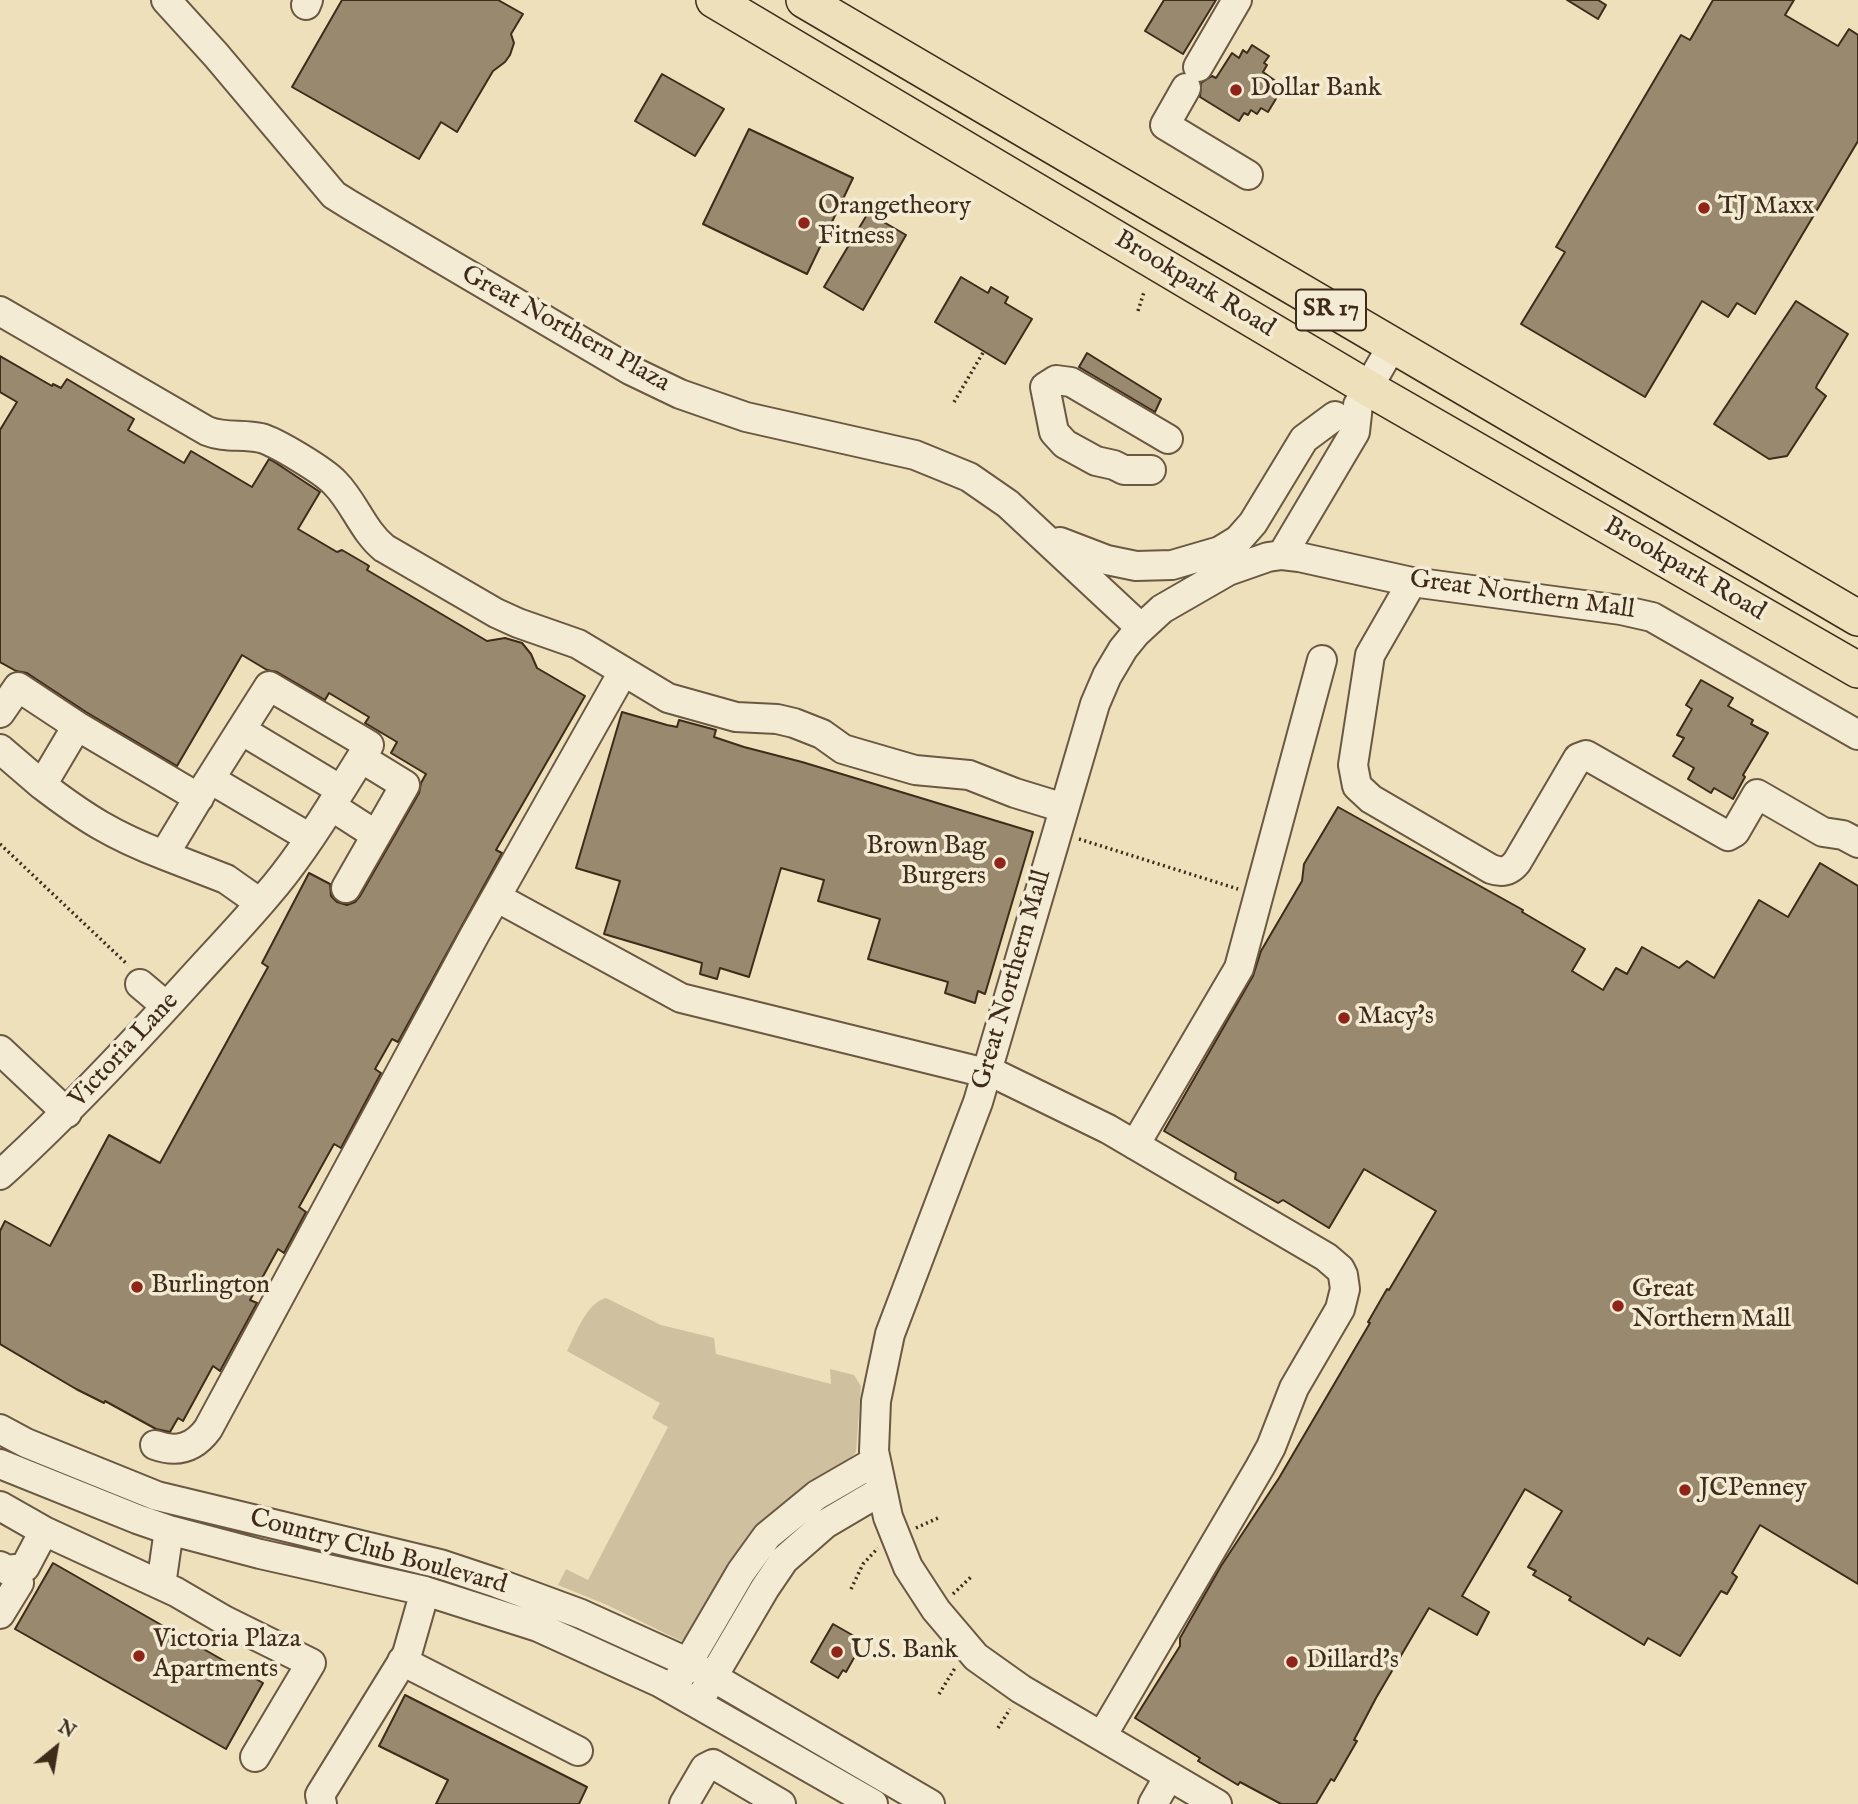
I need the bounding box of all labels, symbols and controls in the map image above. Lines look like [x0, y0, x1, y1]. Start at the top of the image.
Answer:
place label: Dollar Bank [1250, 74, 1382, 106]
marker: Dollar Bank [1228, 82, 1244, 98]
place label: Orangetheory Fitness [818, 192, 971, 254]
place label: TJ Maxx [1718, 192, 1814, 224]
marker: TJ Maxx [1696, 200, 1712, 216]
marker: Orangetheory Fitness [796, 215, 812, 231]
street label: Brookpark Road [1108, 225, 1280, 345]
street label: Great Northern Plaza [455, 260, 675, 400]
road number: SR 17 [1296, 290, 1366, 330]
street label: Brookpark Road [1598, 511, 1770, 629]
street label: Great Northern Mall [1408, 565, 1636, 627]
place label: Brown Bag Burgers [866, 832, 986, 894]
marker: Brown Bag Burgers [992, 855, 1008, 871]
street label: Great Northern Mall [967, 867, 1059, 1093]
street label: Victoria Lane [64, 987, 186, 1115]
place label: Macy's [1358, 1002, 1434, 1034]
marker: Macy's [1336, 1010, 1352, 1026]
place label: Burlington [151, 1271, 270, 1303]
place label: Great Northern Mall [1632, 1275, 1791, 1336]
marker: Burlington [129, 1279, 145, 1295]
marker: Great Northern Mall [1610, 1298, 1626, 1314]
place label: JCPenney [1699, 1474, 1807, 1506]
marker: JCPenney [1677, 1482, 1693, 1498]
street label: Country Club Boulevard [246, 1504, 510, 1602]
place label: Victoria Plaza Apartments [153, 1625, 301, 1686]
place label: U.S. Bank [851, 1636, 958, 1668]
marker: U.S. Bank [829, 1644, 845, 1660]
place label: Dillard's [1306, 1646, 1399, 1678]
marker: Victoria Plaza Apartments [131, 1648, 147, 1664]
marker: Dillard's [1284, 1654, 1300, 1670]
north arrow [21, 1713, 91, 1783]
text: N [53, 1715, 80, 1744]

